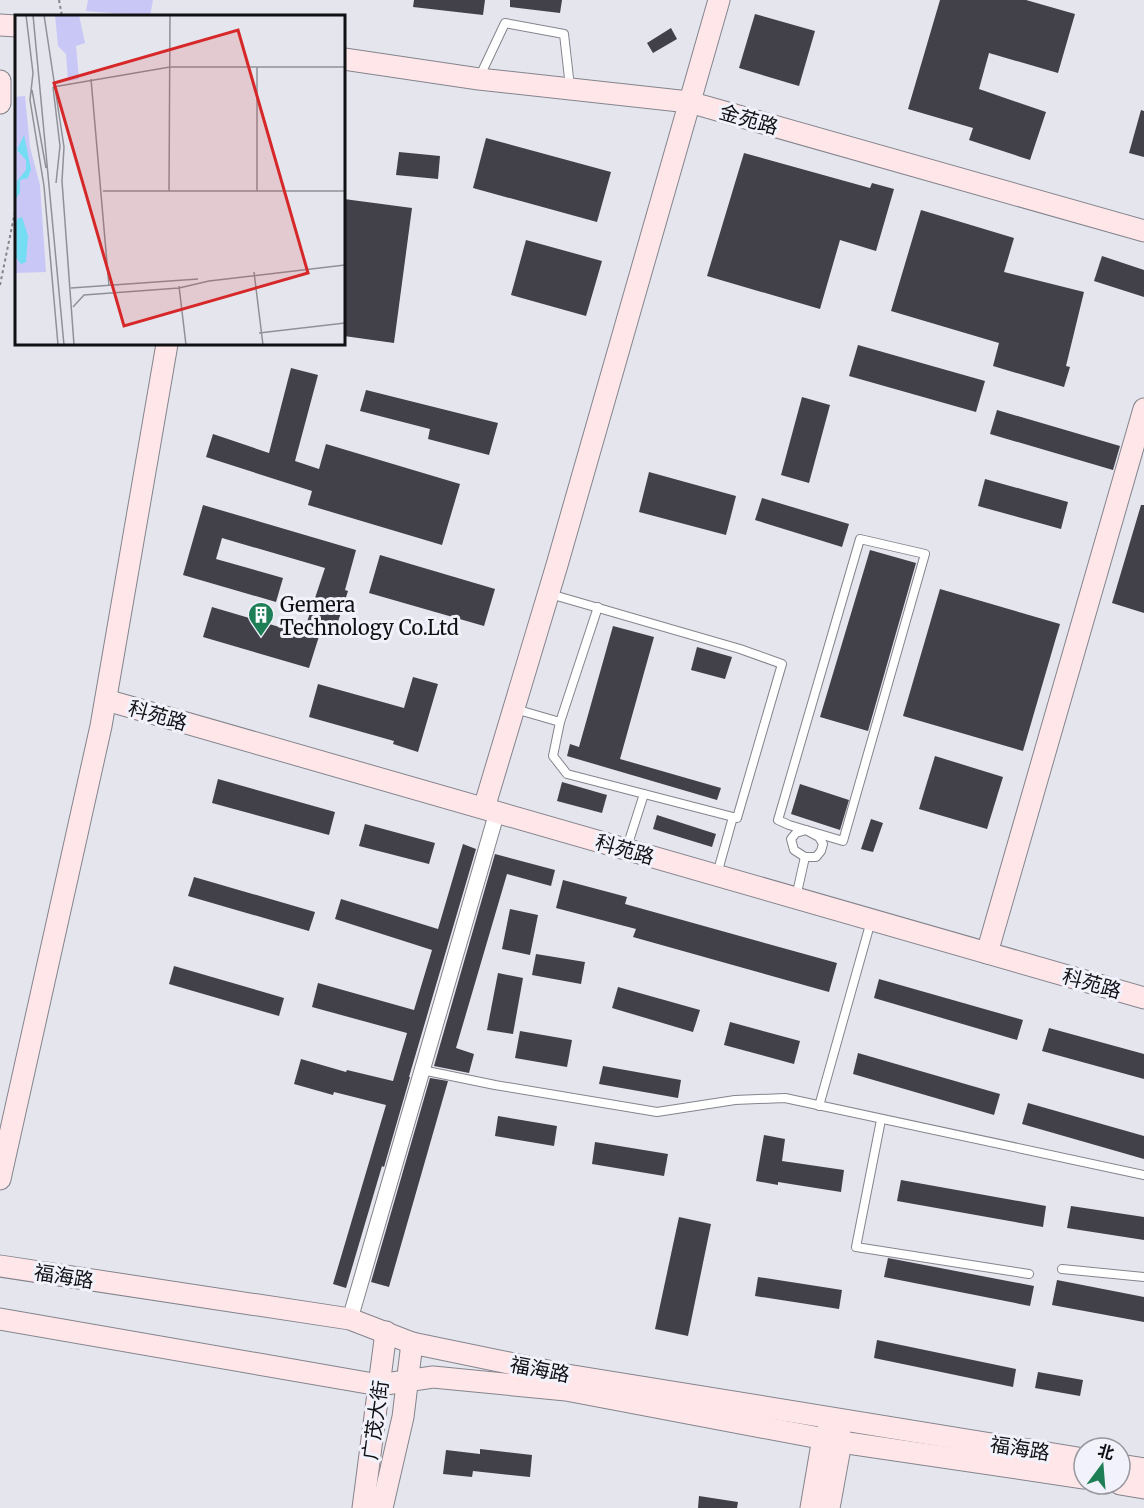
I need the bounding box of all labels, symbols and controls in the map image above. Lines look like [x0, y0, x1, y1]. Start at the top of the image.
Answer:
inset map [15, 15, 345, 345]
street label: 金苑路 [717, 99, 781, 139]
place label: Gemera Technology Co.Ltd [280, 592, 459, 640]
building icon: Gemera Technology Co.Ltd [246, 600, 276, 638]
street label: 科苑路 [126, 695, 190, 735]
street label: 科苑路 [593, 829, 657, 869]
street label: 科苑路 [1060, 963, 1124, 1003]
street label: 福海路 [32, 1259, 96, 1293]
street label: 福海路 [508, 1351, 572, 1387]
street label: 广茂大街 [357, 1379, 393, 1461]
street label: 福海路 [988, 1431, 1052, 1465]
north arrow [1072, 1436, 1132, 1496]
text: 北 [1096, 1440, 1117, 1463]

